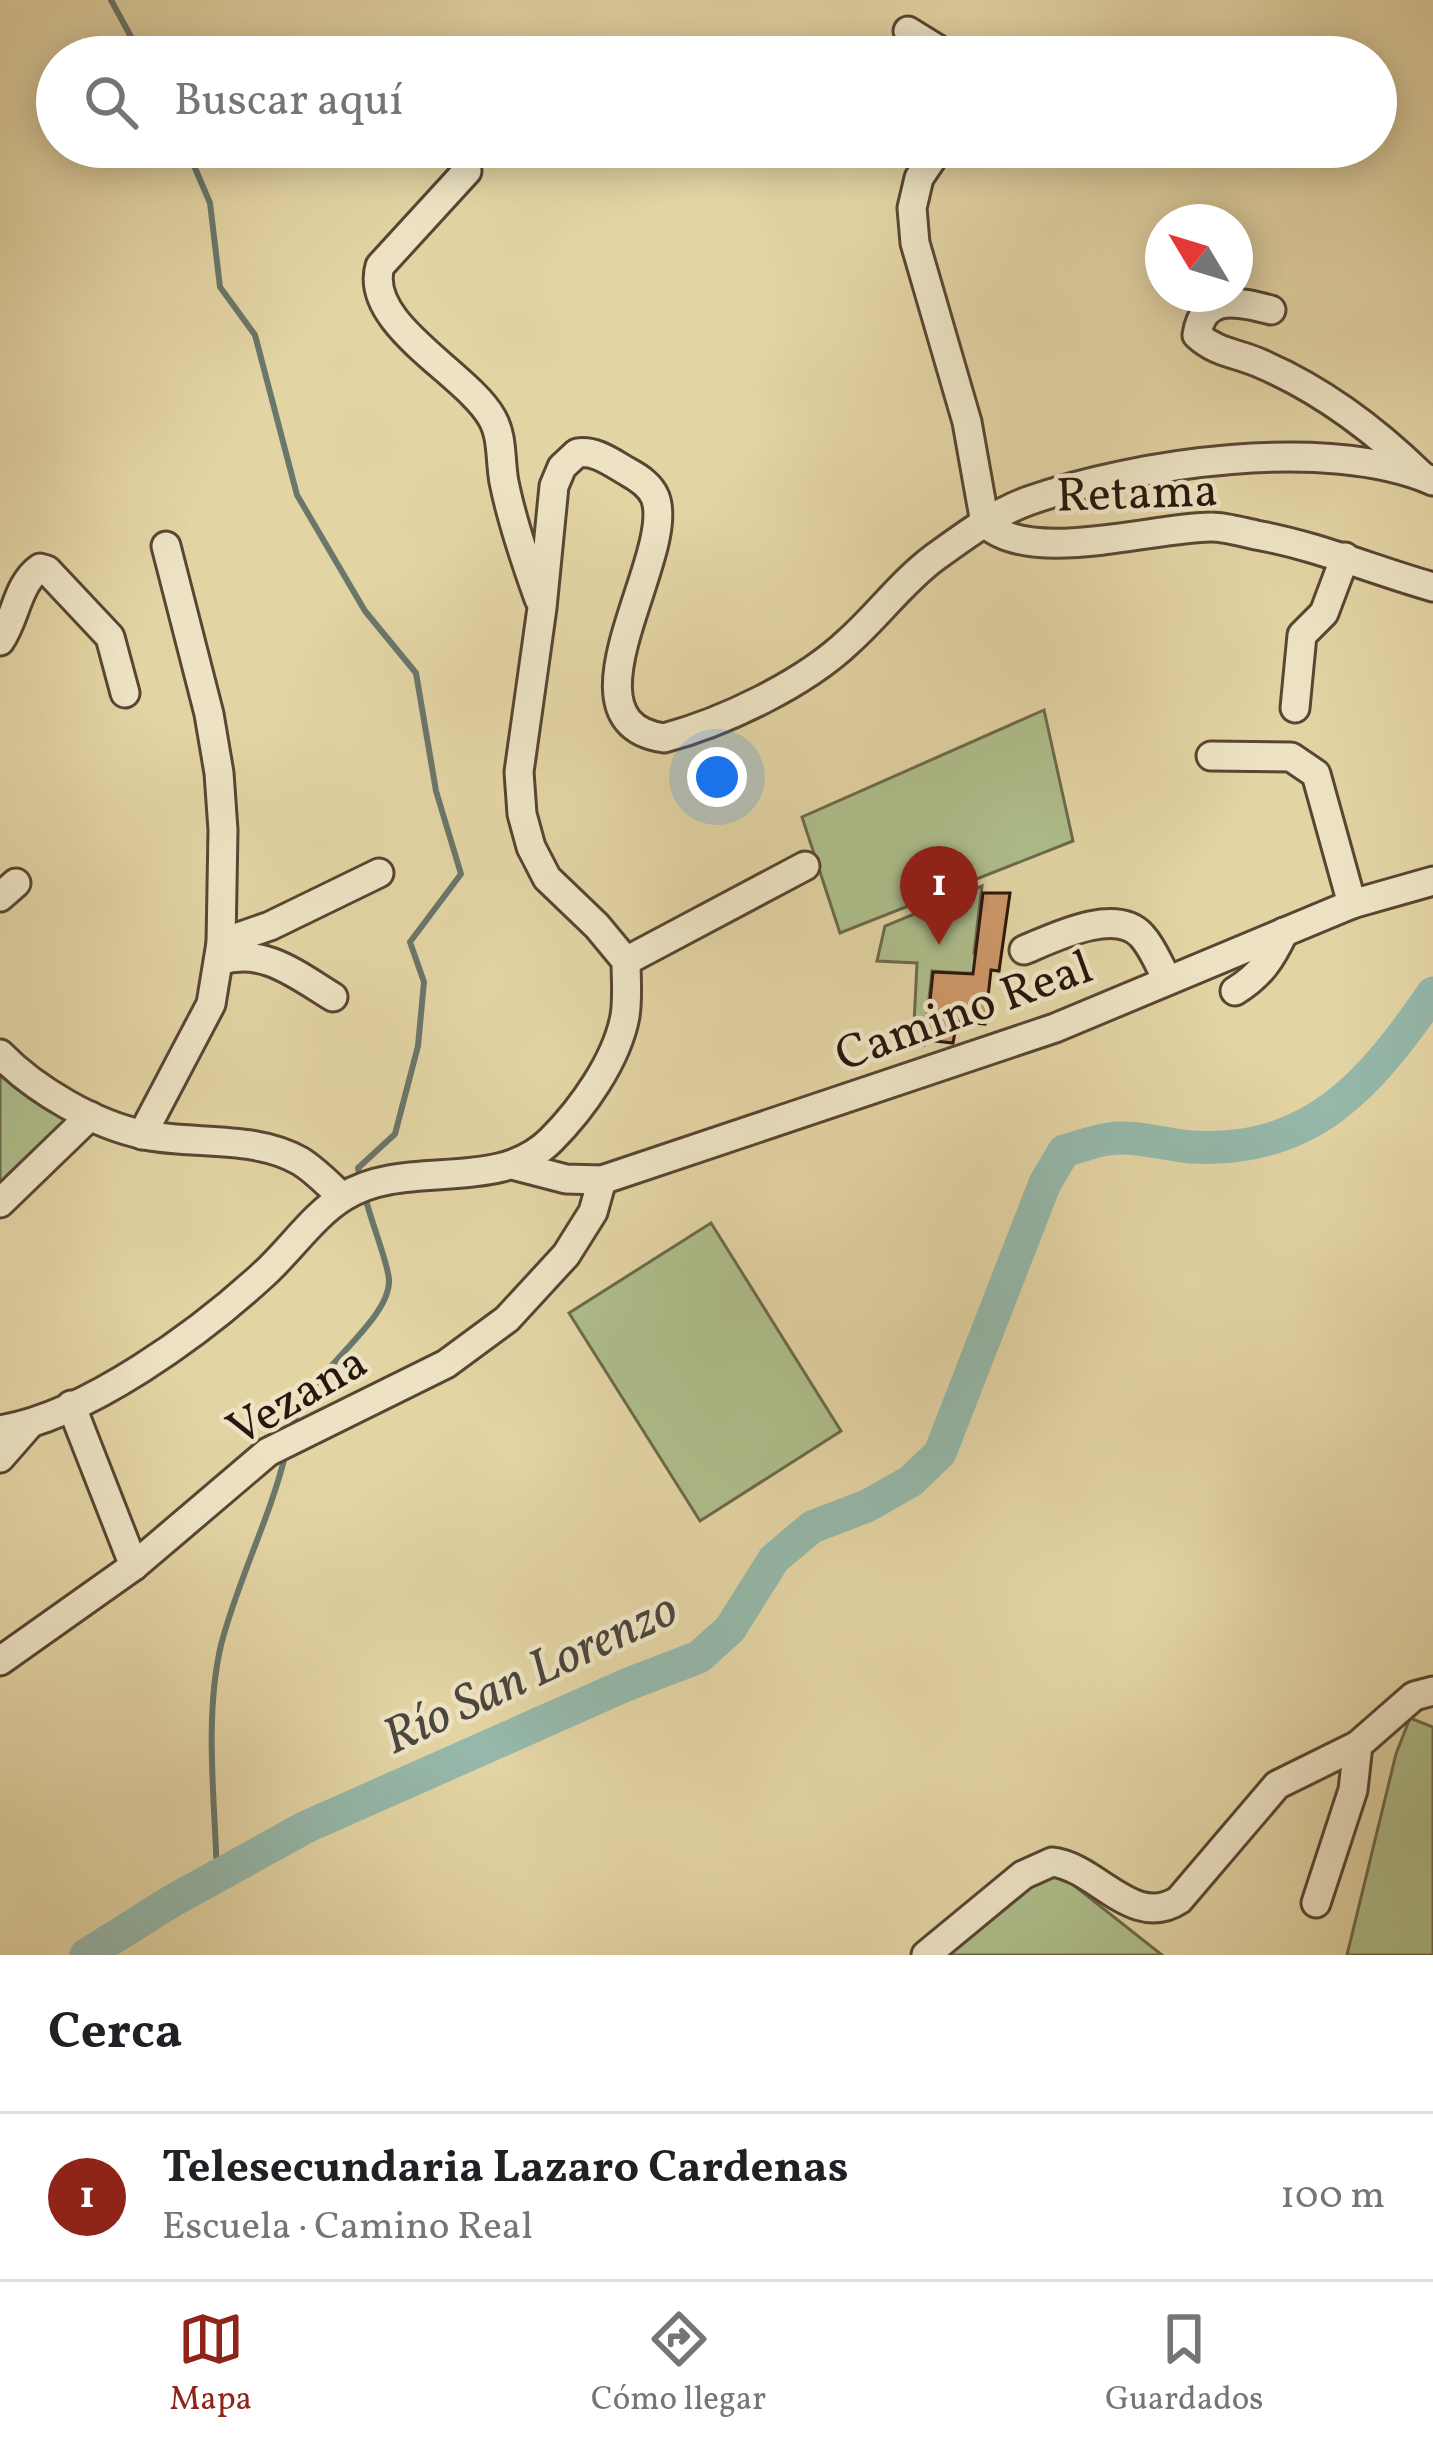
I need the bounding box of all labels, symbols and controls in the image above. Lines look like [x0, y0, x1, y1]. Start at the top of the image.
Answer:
search box [36, 36, 1397, 168]
icon: search [78, 69, 144, 135]
text: Buscar aquí [174, 71, 403, 134]
north arrow [1145, 204, 1253, 312]
street label: Retama [1055, 459, 1219, 532]
your location [687, 747, 747, 807]
pin: 1 [900, 846, 978, 945]
street label: Camino Real [827, 936, 1102, 1091]
street label: Vezana [216, 1331, 381, 1465]
water label: Río San Lorenzo [372, 1576, 690, 1774]
text: Cerca [48, 1998, 183, 2069]
text: Telesecundaria Lazaro Cardenas [162, 2138, 848, 2201]
text: 1 [79, 2170, 95, 2224]
text: 100 m [1280, 2170, 1385, 2224]
text: Escuela · Camino Real [162, 2201, 533, 2255]
tab: Mapa [170, 2306, 252, 2424]
tab: Cómo llegar [591, 2306, 766, 2424]
tab: Guardados [1105, 2306, 1263, 2424]

